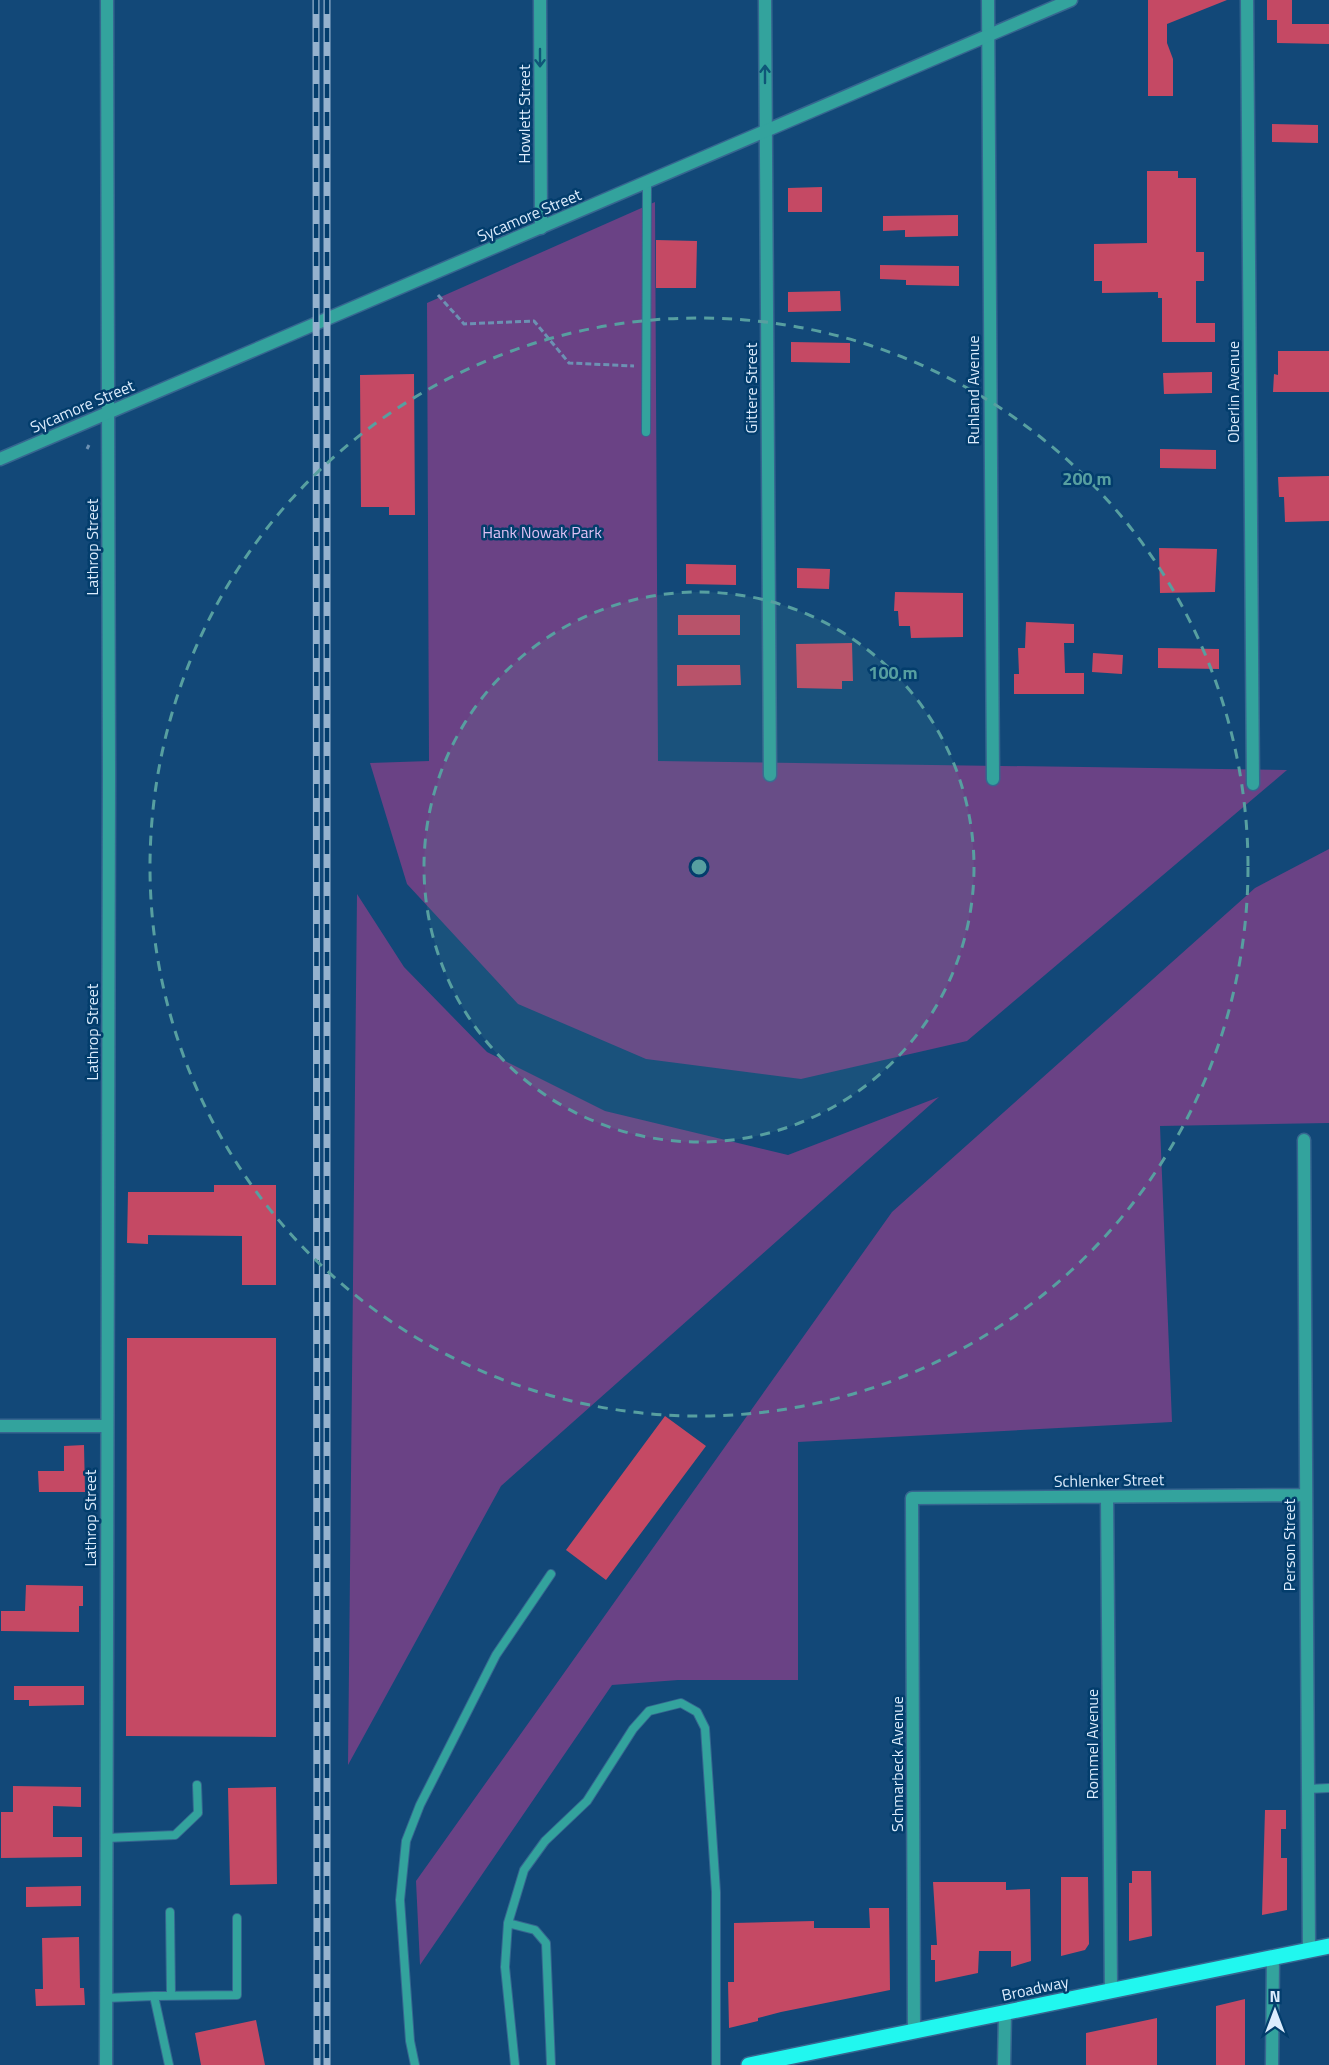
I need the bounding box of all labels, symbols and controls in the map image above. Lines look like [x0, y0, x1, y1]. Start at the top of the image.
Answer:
one-way arrow [534, 48, 546, 68]
street label: Howlett Street [512, 64, 536, 164]
one-way arrow [760, 64, 771, 84]
street label: Sycamore Street [473, 182, 585, 248]
street label: Ruhland Avenue [961, 335, 985, 445]
street label: Oberlin Avenue [1221, 341, 1245, 443]
street label: Gittere Street [739, 342, 763, 433]
street label: Sycamore Street [26, 373, 138, 439]
text: 200 m [1062, 465, 1112, 492]
street label: Lathrop Street [80, 498, 104, 595]
park label: Hank Nowak Park [482, 520, 602, 544]
text: 100 m [868, 659, 918, 686]
centre of rings [689, 857, 709, 877]
street label: Lathrop Street [80, 983, 104, 1080]
street label: Schlenker Street [1054, 1467, 1165, 1493]
street label: Lathrop Street [78, 1469, 102, 1566]
street label: Person Street [1277, 1498, 1301, 1591]
street label: Rommel Avenue [1080, 1689, 1104, 1799]
street label: Schmarbeck Avenue [885, 1696, 909, 1832]
street label: Broadway [999, 1969, 1071, 2007]
north arrow [1245, 1981, 1305, 2041]
text: N [1269, 1984, 1281, 2008]

